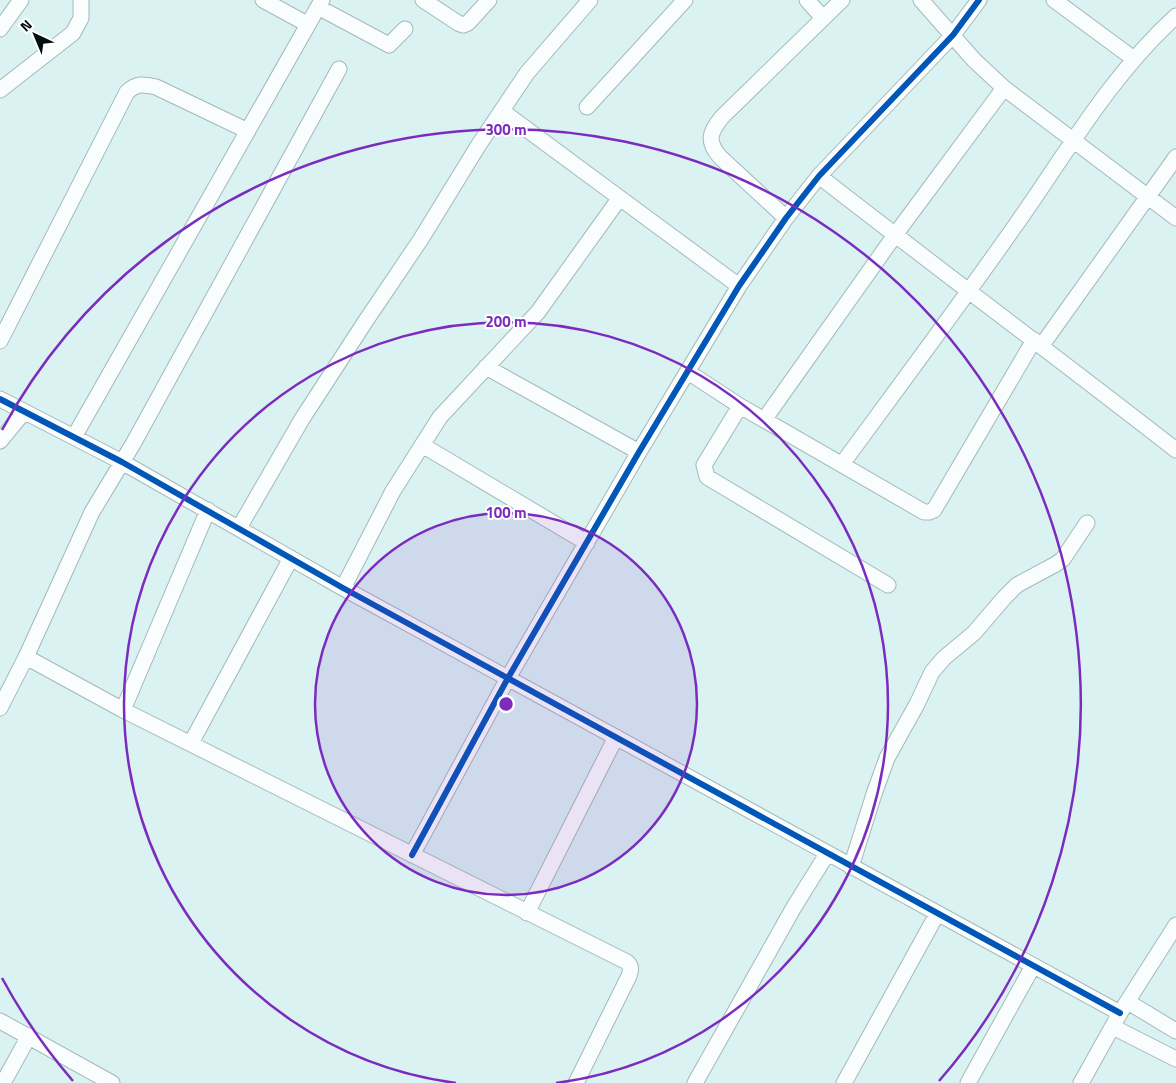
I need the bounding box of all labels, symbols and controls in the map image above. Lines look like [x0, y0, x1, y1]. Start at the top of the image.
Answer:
north arrow [10, 10, 60, 60]
text: N [15, 14, 36, 36]
text: 300 m [485, 118, 527, 141]
text: 200 m [485, 310, 527, 333]
text: 100 m [485, 501, 527, 524]
centre of rings [497, 695, 515, 713]

